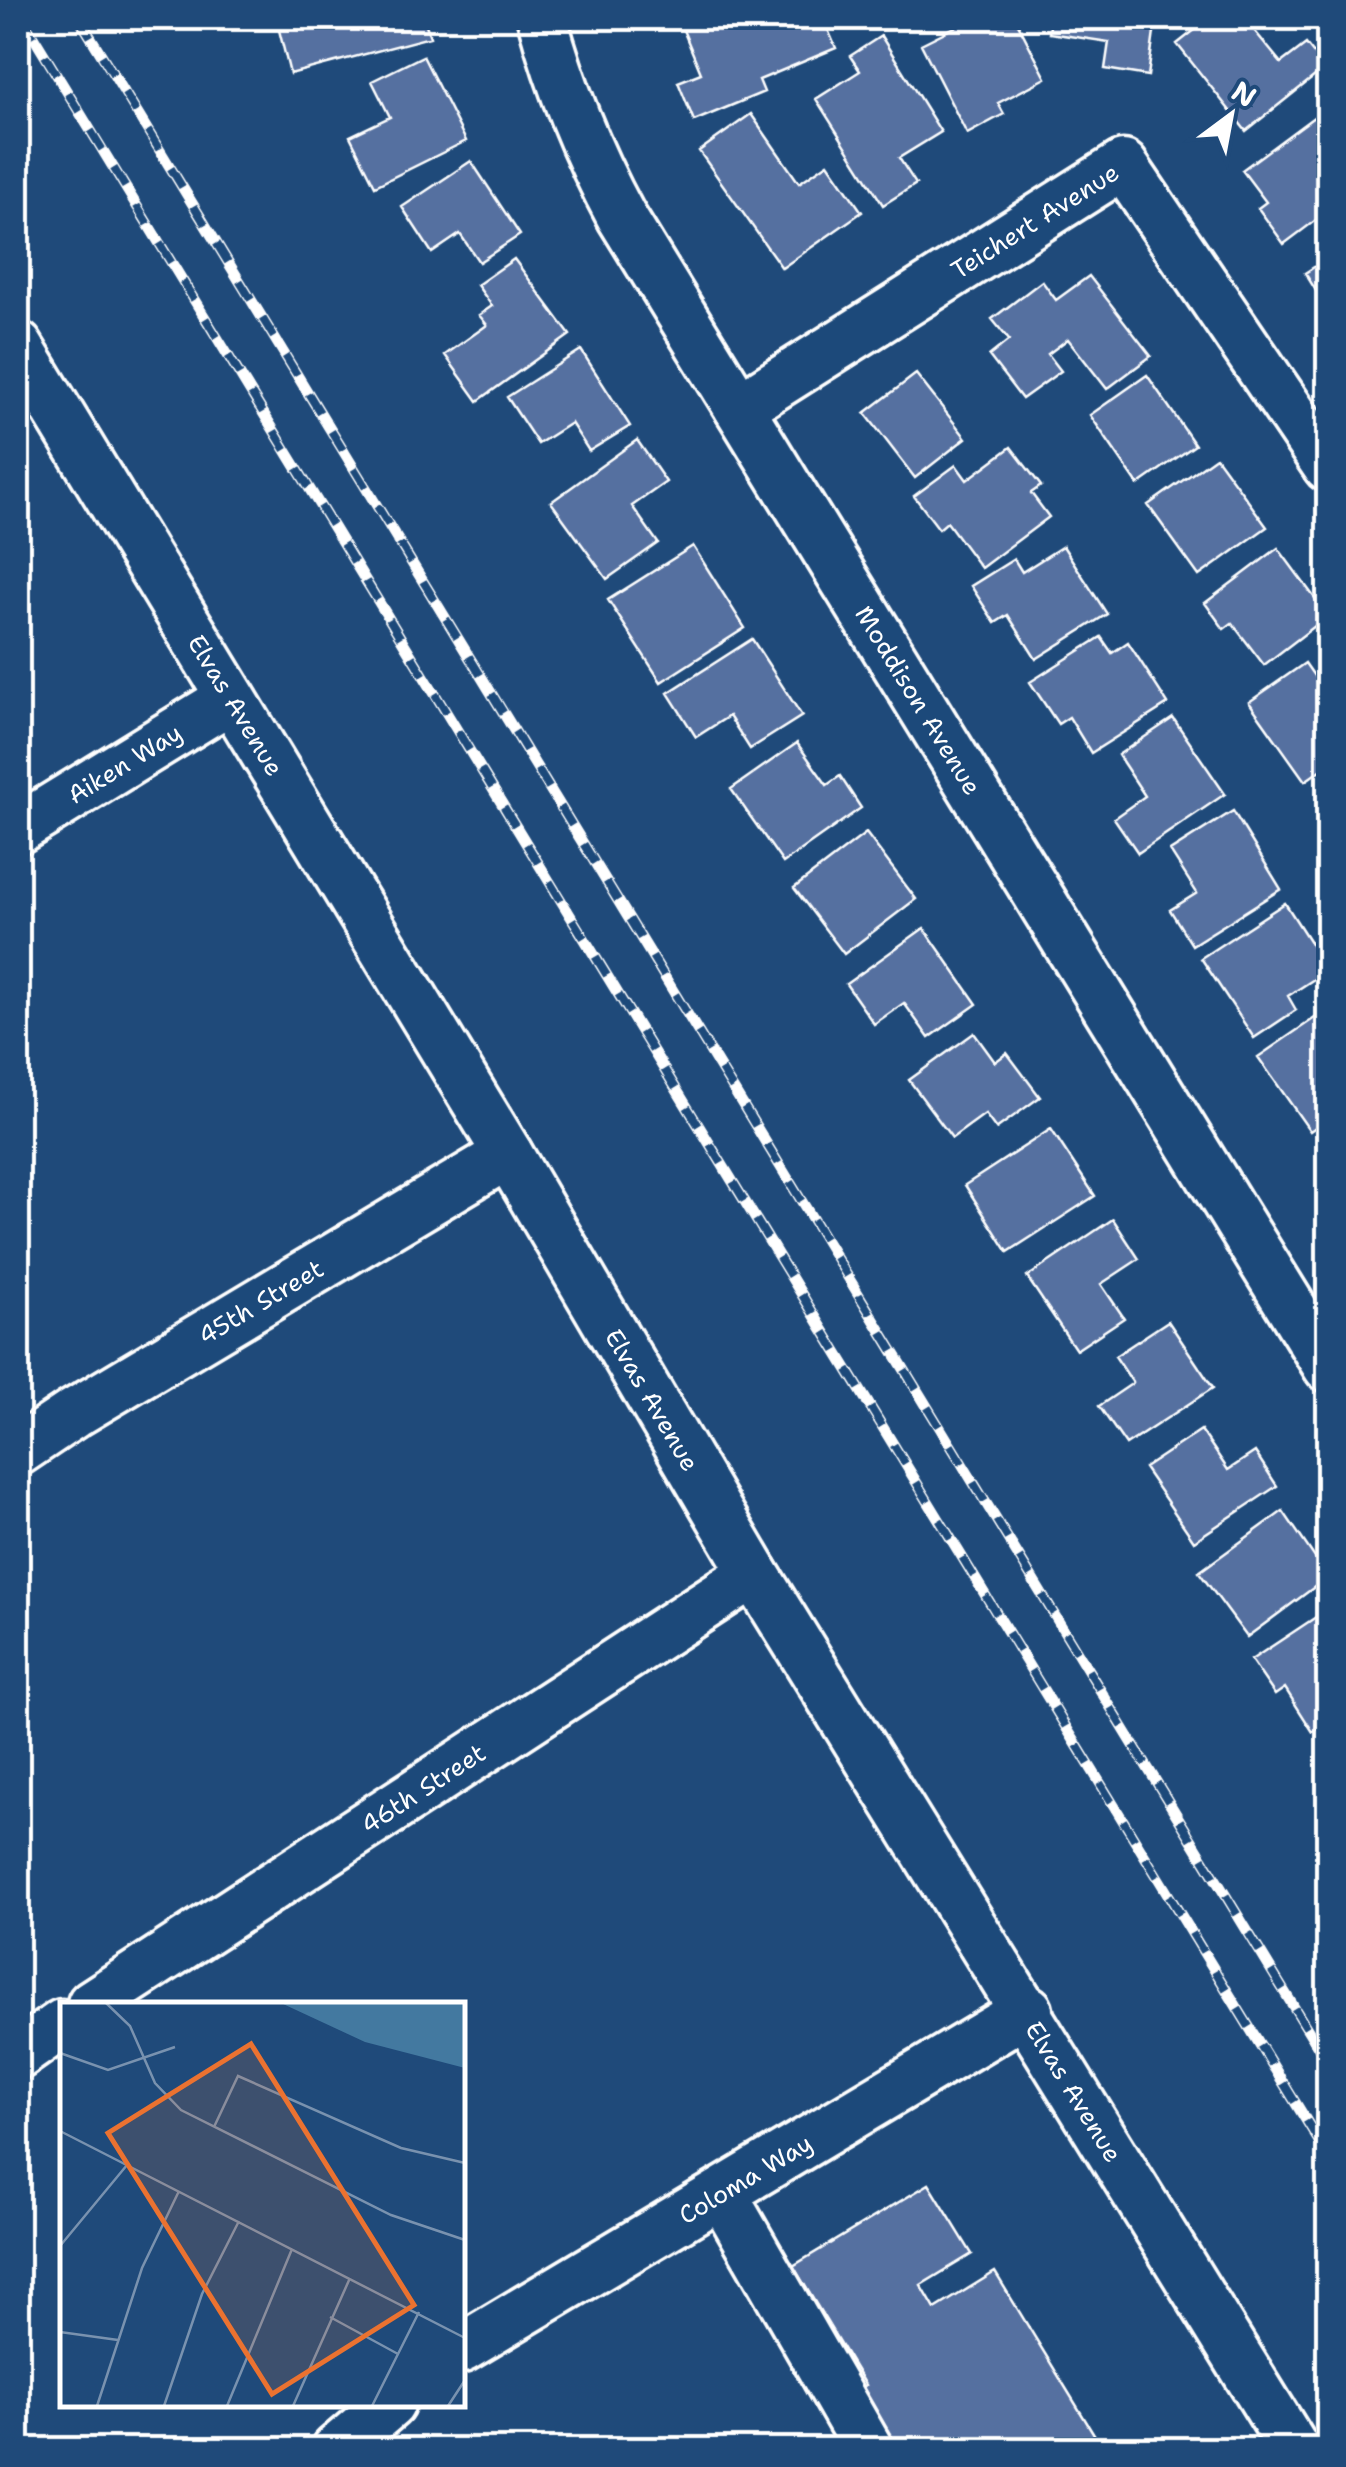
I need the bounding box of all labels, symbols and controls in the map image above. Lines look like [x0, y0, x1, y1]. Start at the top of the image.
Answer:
north arrow [1181, 65, 1281, 165]
text: N [1225, 72, 1264, 116]
street label: Teichert Avenue [944, 155, 1125, 287]
street label: Moddison Avenue [847, 599, 990, 801]
street label: Elvas Avenue [180, 628, 292, 782]
street label: Aiken Way [61, 715, 188, 812]
street label: 45th Street [192, 1251, 330, 1352]
street label: Elvas Avenue [597, 1322, 707, 1477]
street label: 46th Street [354, 1735, 492, 1842]
inset map [60, 2002, 465, 2407]
street label: Elvas Avenue [1017, 2014, 1130, 2168]
street label: Coloma Way [672, 2126, 819, 2232]

